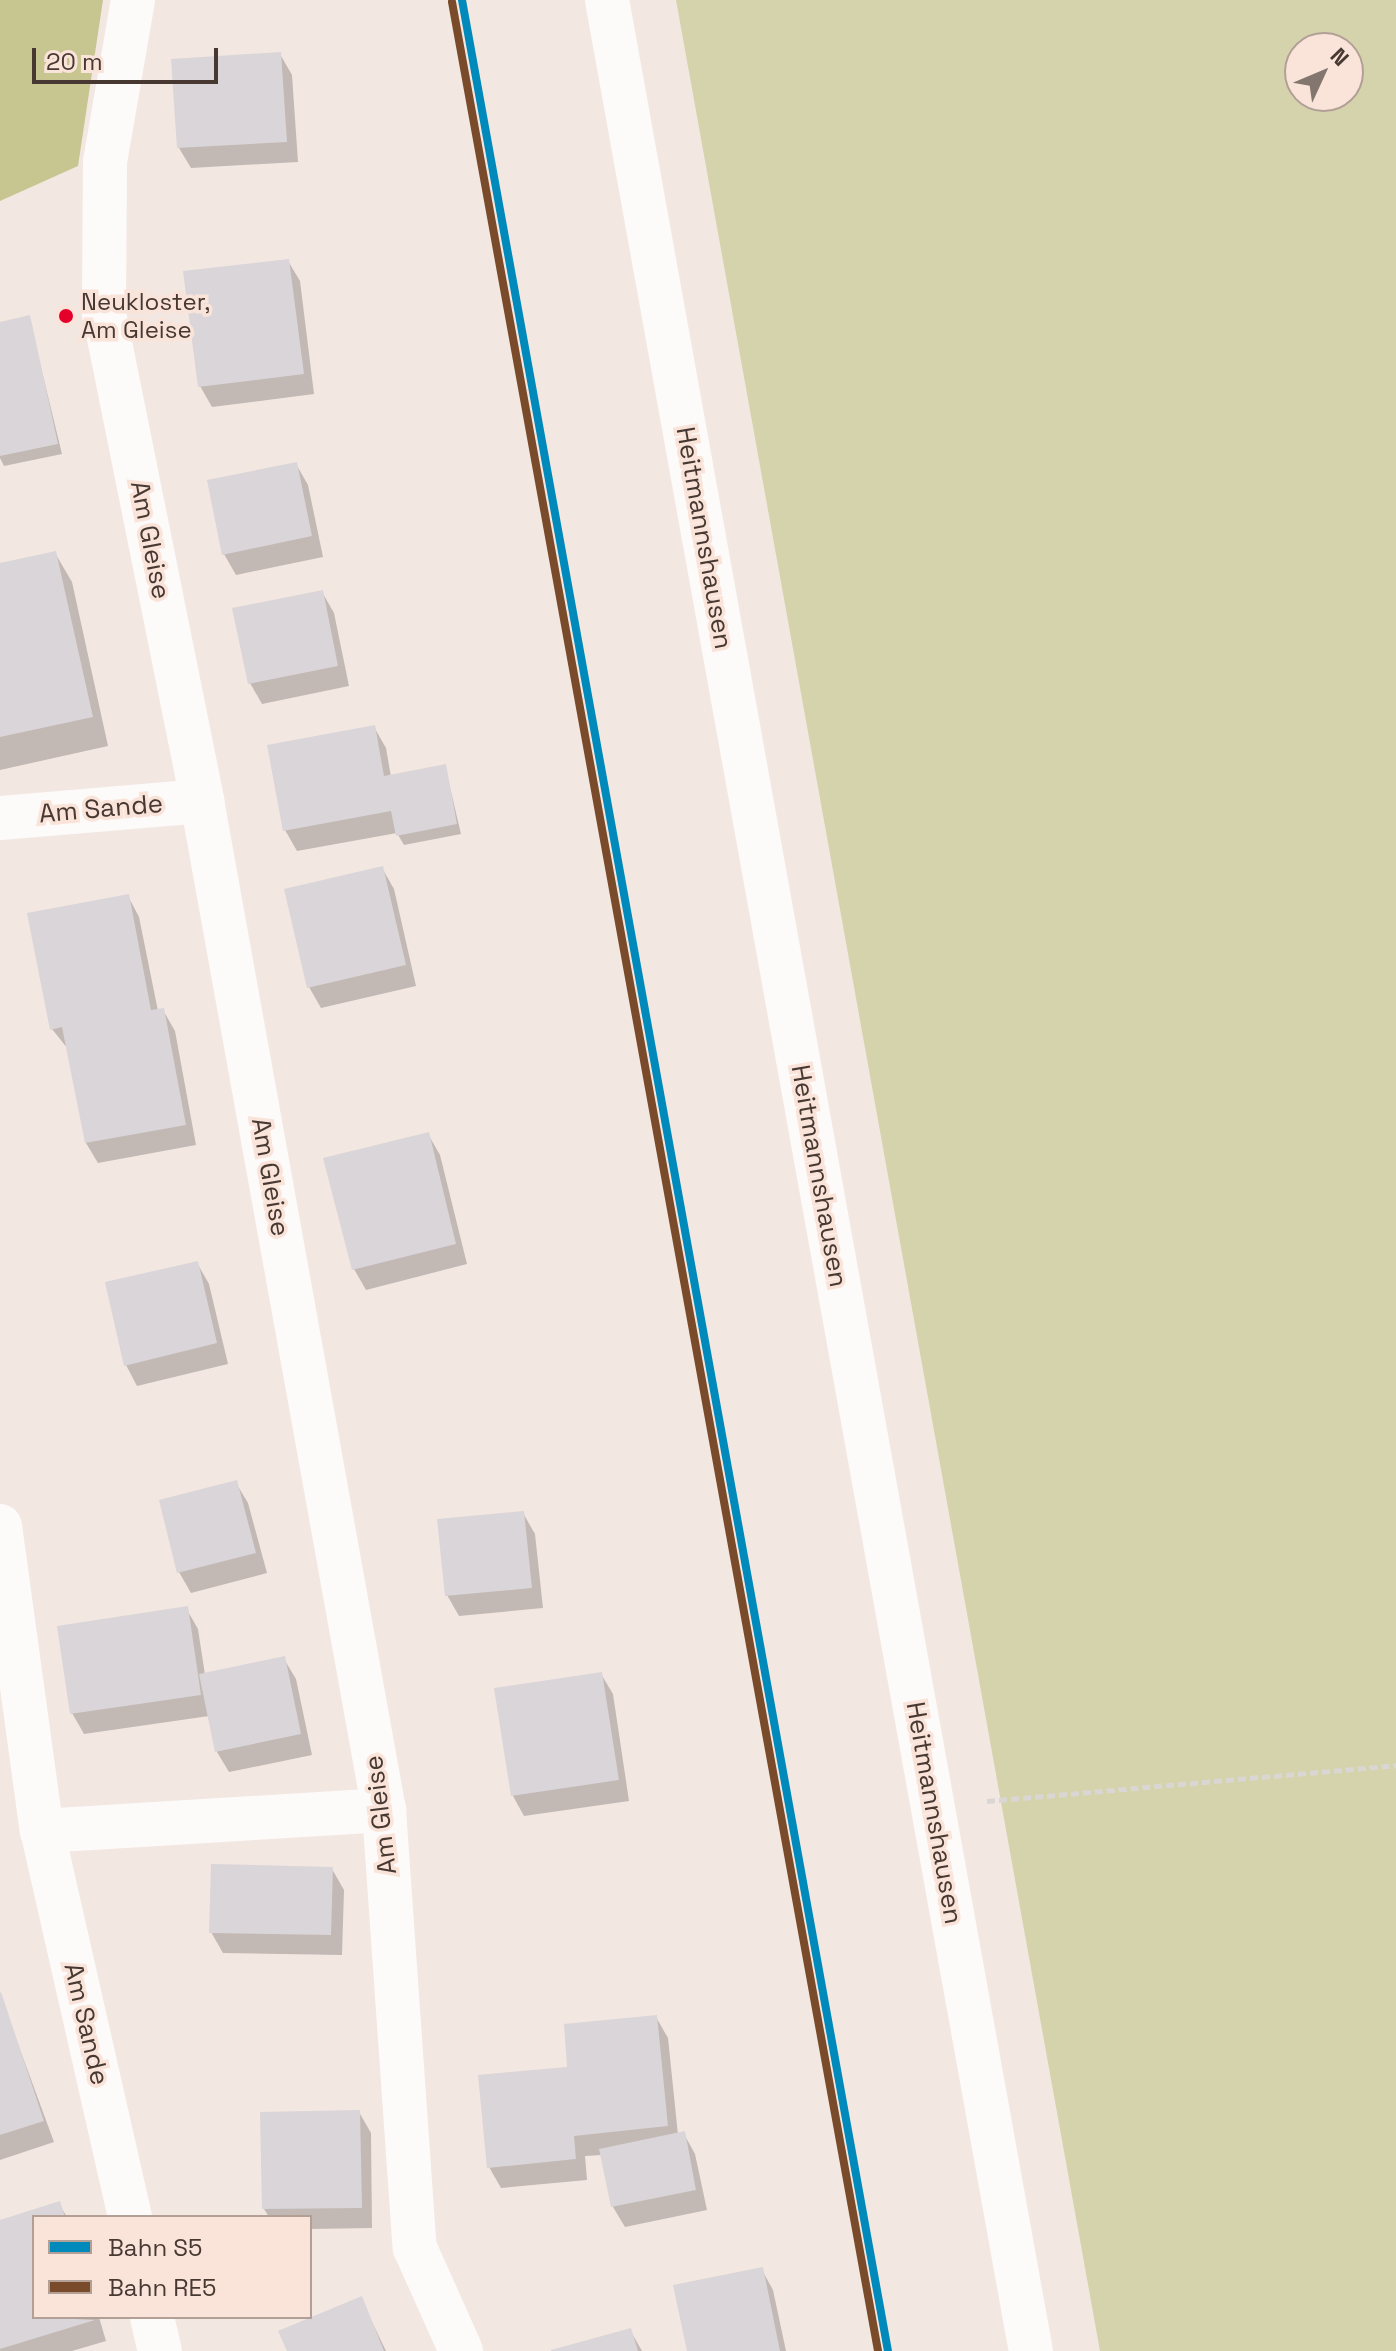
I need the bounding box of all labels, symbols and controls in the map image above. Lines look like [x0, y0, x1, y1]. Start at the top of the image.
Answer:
scale bar [36, 32, 222, 82]
north arrow [1284, 32, 1364, 112]
text: N [1325, 42, 1355, 72]
text: 20 m [46, 46, 103, 77]
place label: Neukloster, Am Gleise [81, 288, 210, 344]
marker: Neukloster, Am Gleise [58, 308, 74, 324]
street label: Heitmannshausen [669, 424, 739, 652]
street label: Am Gleise [123, 478, 177, 602]
street label: Am Sande [38, 788, 164, 830]
street label: Heitmannshausen [784, 1062, 854, 1290]
street label: Am Gleise [244, 1115, 296, 1239]
street label: Heitmannshausen [899, 1699, 969, 1927]
street label: Am Gleise [358, 1754, 404, 1876]
street label: Am Sande [57, 1960, 115, 2088]
legend [32, 2215, 312, 2319]
text: Bahn S5 [108, 2232, 202, 2263]
text: Bahn RE5 [108, 2272, 216, 2303]

